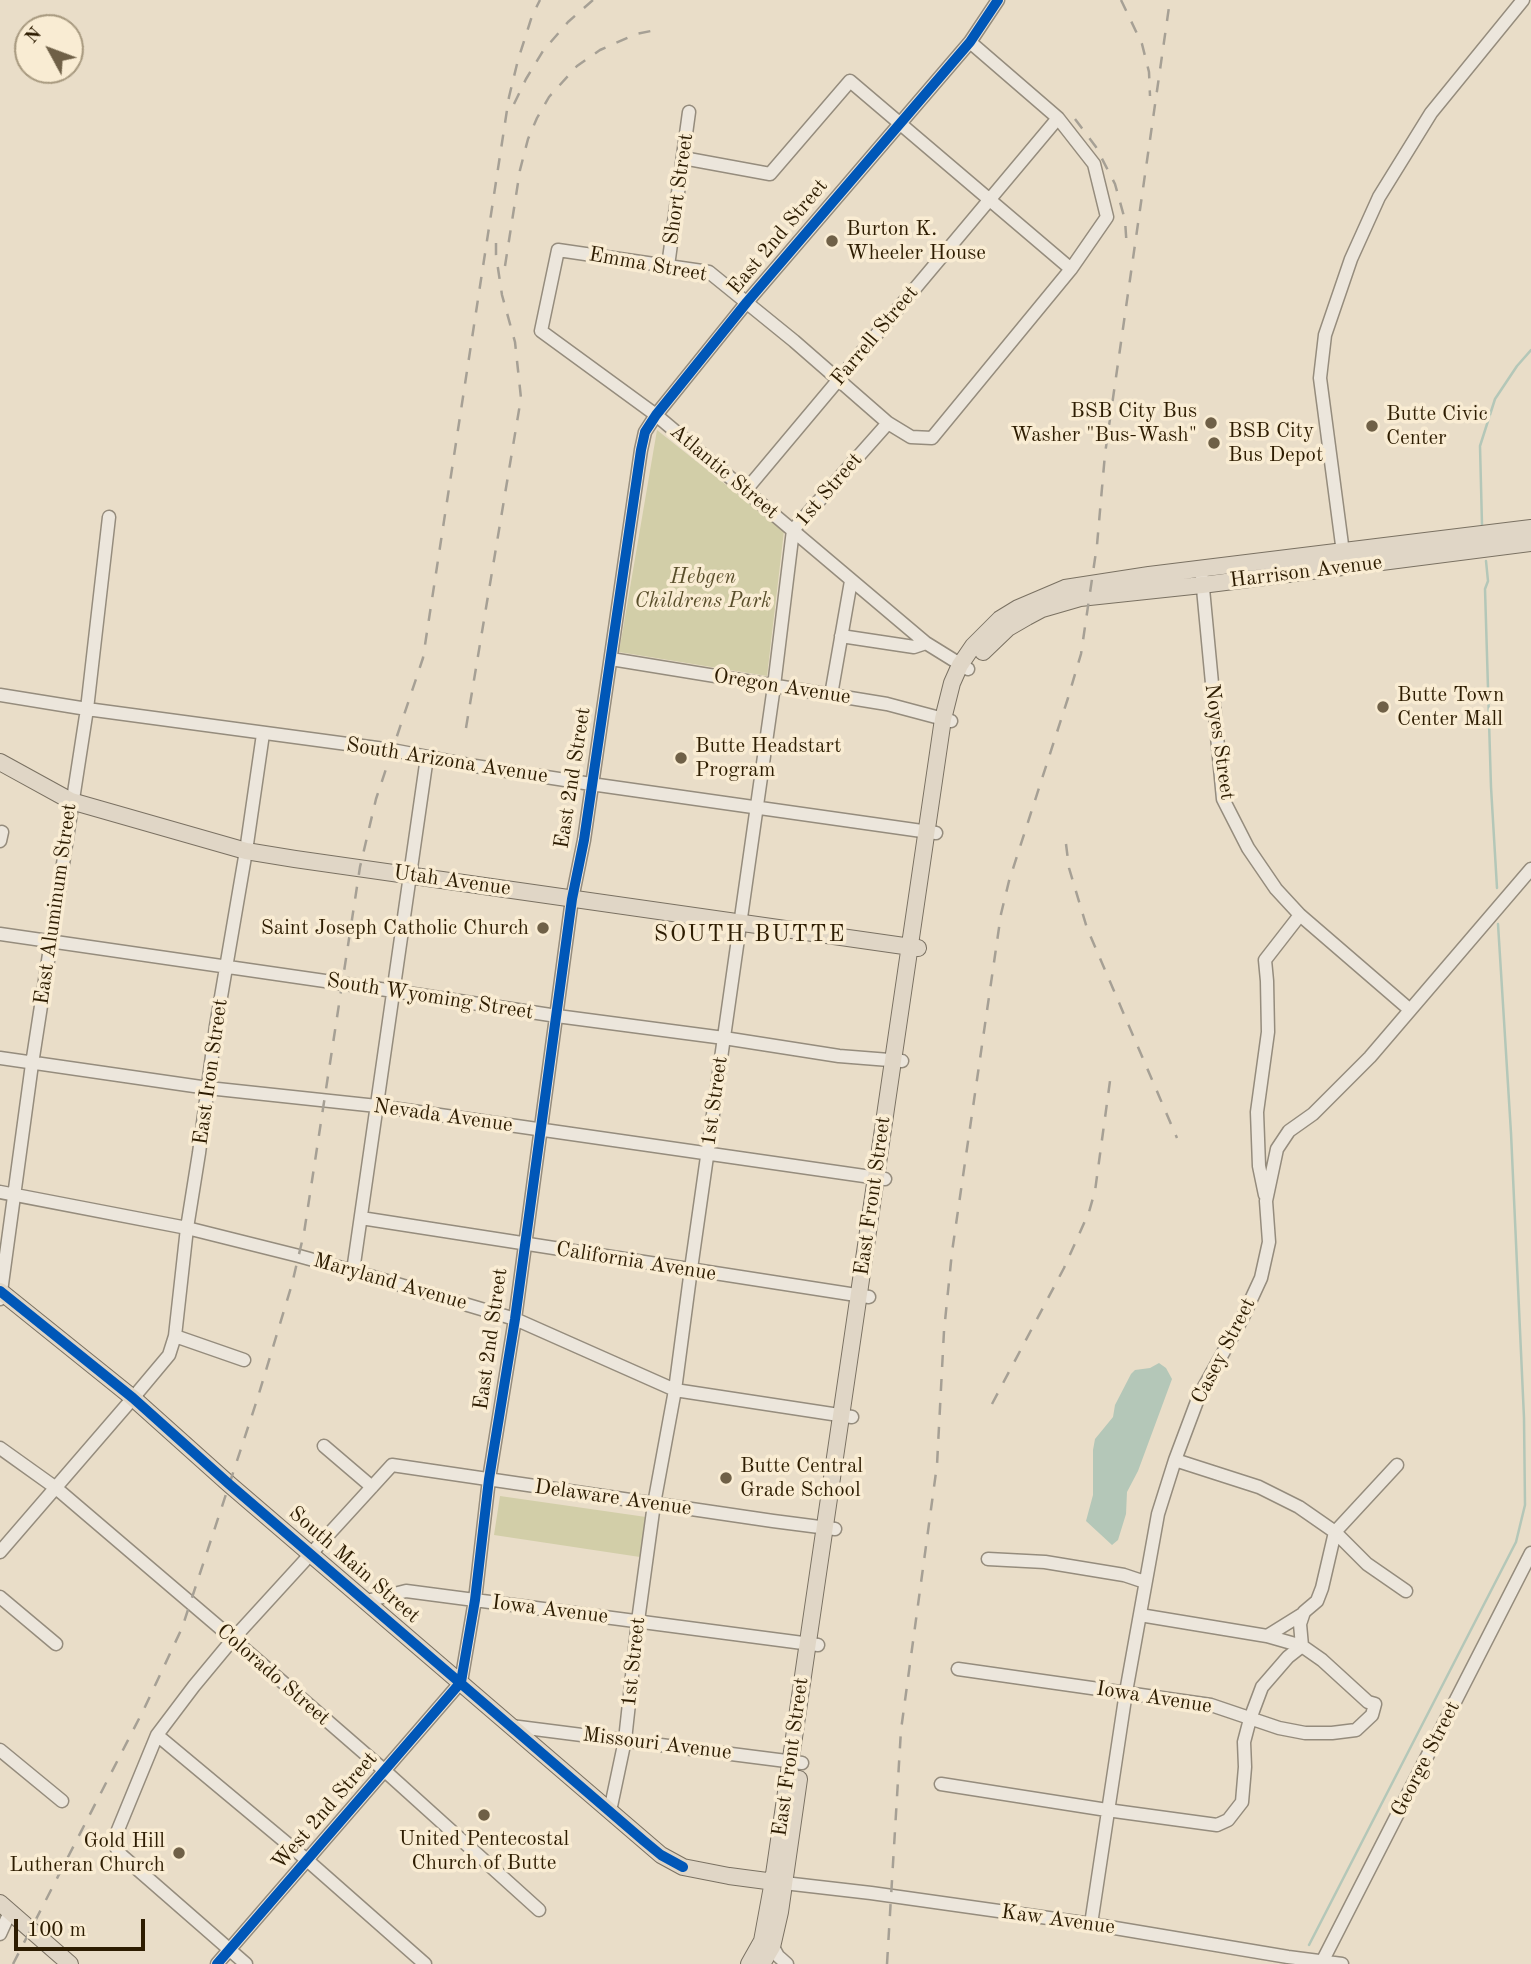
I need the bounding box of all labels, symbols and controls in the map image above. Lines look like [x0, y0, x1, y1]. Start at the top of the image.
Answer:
north arrow [14, 14, 84, 84]
text: N [22, 24, 46, 48]
street label: Short Street [659, 132, 699, 246]
street label: East 2nd Street [722, 174, 834, 300]
place label: Burton K. Wheeler House [846, 216, 986, 266]
marker: Burton K. Wheeler House [824, 233, 840, 249]
street label: Emma Street [587, 242, 709, 288]
street label: Farrell Street [826, 281, 924, 391]
place label: BSB City Bus Washer "Bus-Wash" [1010, 398, 1197, 448]
place label: Butte Civic Center [1386, 401, 1488, 451]
marker: BSB City Bus Washer "Bus-Wash" [1203, 415, 1219, 431]
place label: BSB City Bus Depot [1228, 418, 1323, 468]
marker: Butte Civic Center [1364, 418, 1380, 434]
street label: Atlantic Street [664, 419, 784, 525]
marker: BSB City Bus Depot [1206, 435, 1222, 451]
street label: 1st Street [790, 448, 868, 532]
street label: Harrison Avenue [1228, 550, 1384, 594]
park label: Hebgen Childrens Park [635, 564, 771, 614]
street label: Oregon Avenue [712, 664, 852, 710]
street label: Noyes Street [1198, 682, 1240, 802]
place label: Butte Town Center Mall [1397, 682, 1504, 732]
marker: Butte Town Center Mall [1375, 699, 1391, 715]
street label: East 2nd Street [549, 705, 597, 851]
street label: South Arizona Avenue [344, 733, 550, 789]
place label: Butte Headstart Program [695, 733, 841, 783]
marker: Butte Headstart Program [673, 750, 689, 766]
street label: East Aluminum Street [29, 802, 83, 1006]
street label: Utah Avenue [392, 860, 512, 902]
place label: Saint Joseph Catholic Church [261, 915, 529, 941]
marker: Saint Joseph Catholic Church [535, 920, 551, 936]
district label: SOUTH BUTTE [655, 921, 845, 949]
street label: South Wyoming Street [325, 968, 535, 1026]
street label: East Iron Street [188, 997, 234, 1147]
street label: 1st Street [696, 1055, 734, 1147]
street label: Nevada Avenue [372, 1094, 514, 1138]
street label: East Front Street [849, 1115, 897, 1277]
street label: California Avenue [554, 1237, 718, 1287]
street label: Maryland Avenue [310, 1248, 470, 1316]
street label: East 2nd Street [469, 1266, 513, 1412]
street label: Casey Street [1186, 1294, 1262, 1408]
place label: Butte Central Grade School [740, 1453, 863, 1503]
marker: Butte Central Grade School [718, 1470, 734, 1486]
street label: Delaware Avenue [533, 1474, 693, 1522]
street label: South Main Street [283, 1501, 425, 1629]
street label: Iowa Avenue [490, 1590, 610, 1630]
street label: 1st Street [617, 1616, 651, 1708]
street label: Colorado Street [211, 1619, 335, 1731]
street label: East Front Street [767, 1676, 815, 1838]
street label: Iowa Avenue [1094, 1676, 1214, 1720]
street label: George Street [1386, 1697, 1466, 1821]
street label: Missouri Avenue [581, 1722, 733, 1766]
street label: West 2nd Street [267, 1747, 383, 1875]
marker: United Pentecostal Church of Butte [476, 1807, 492, 1823]
place label: United Pentecostal Church of Butte [399, 1826, 569, 1876]
place label: Gold Hill Lutheran Church [9, 1828, 165, 1878]
marker: Gold Hill Lutheran Church [171, 1845, 187, 1861]
street label: Kaw Avenue [999, 1900, 1117, 1940]
scale bar [18, 1904, 149, 1948]
text: 100 m [27, 1920, 86, 1941]

